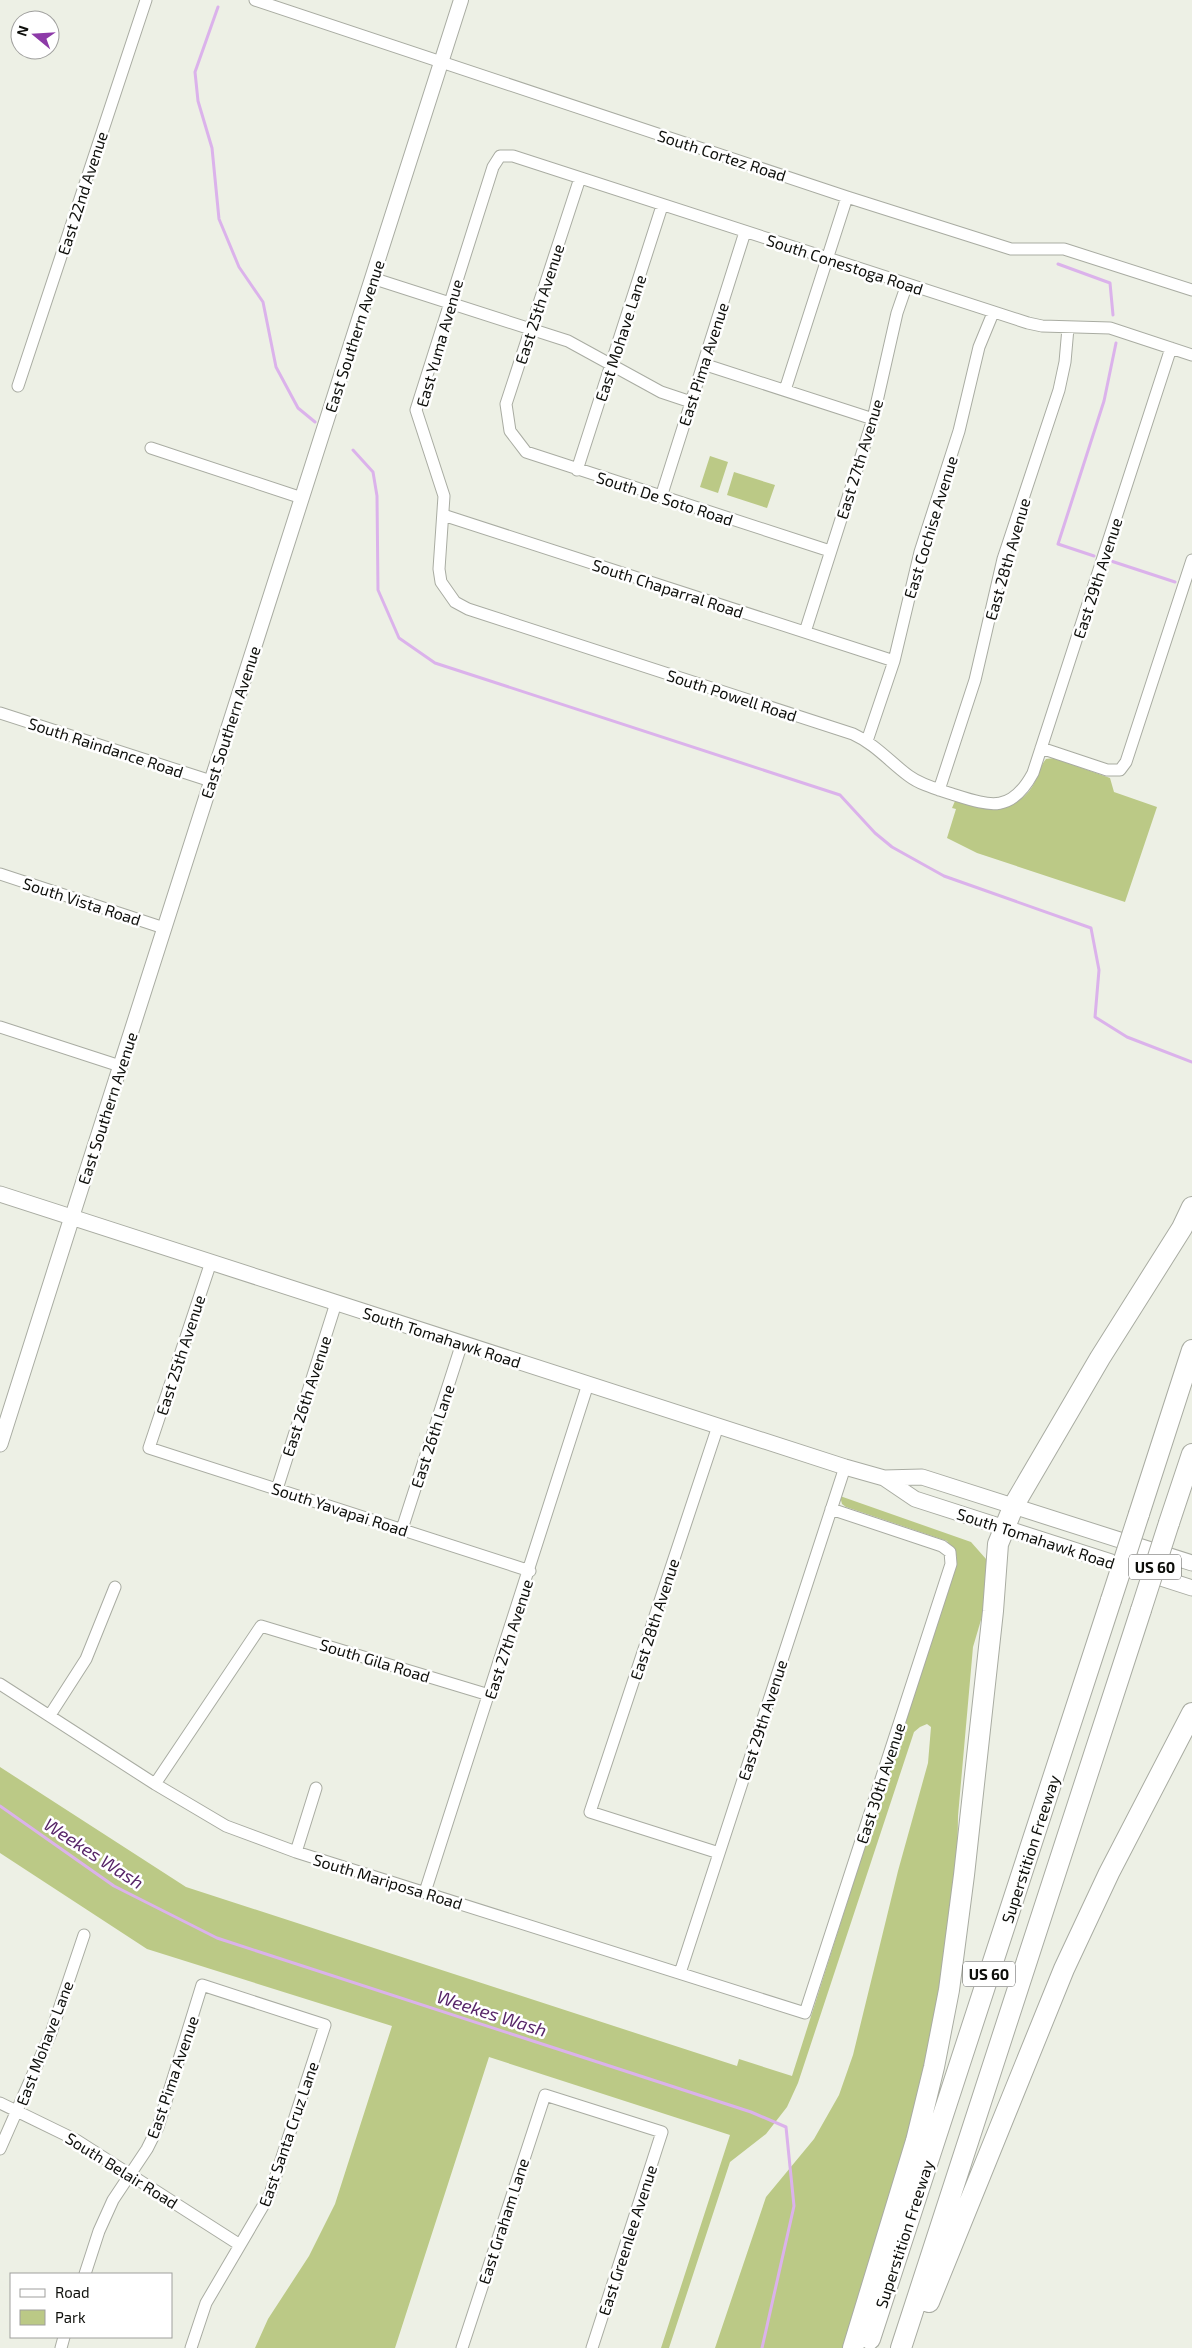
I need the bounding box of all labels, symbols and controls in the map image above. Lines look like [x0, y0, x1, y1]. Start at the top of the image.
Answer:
north arrow [10, 10, 60, 60]
text: N [13, 23, 32, 38]
street label: South Cortez Road [655, 125, 789, 185]
street label: East 22nd Avenue [53, 129, 111, 257]
street label: South Conestoga Road [764, 230, 926, 298]
street label: East 25th Avenue [511, 241, 567, 367]
street label: East Southern Avenue [320, 257, 388, 415]
street label: East Mohave Lane [591, 272, 649, 404]
street label: East Yuma Avenue [412, 277, 466, 409]
street label: East Pima Avenue [674, 300, 732, 428]
street label: East 27th Avenue [832, 396, 886, 522]
street label: East Cochise Avenue [899, 453, 961, 601]
street label: South De Soto Road [594, 467, 736, 529]
street label: East 28th Avenue [980, 496, 1034, 622]
street label: East 29th Avenue [1069, 515, 1125, 641]
street label: South Chaparral Road [590, 555, 746, 621]
street label: East Southern Avenue [196, 643, 264, 801]
street label: South Powell Road [664, 665, 800, 725]
street label: South Raindance Road [26, 713, 186, 781]
street label: South Vista Road [21, 873, 143, 929]
street label: East Southern Avenue [73, 1029, 141, 1187]
street label: East 25th Avenue [152, 1292, 208, 1418]
street label: South Tomahawk Road [361, 1302, 523, 1372]
street label: East 26th Avenue [278, 1333, 334, 1459]
street label: East 26th Lane [406, 1382, 458, 1490]
street label: South Yavapai Road [269, 1478, 411, 1540]
street label: South Tomahawk Road [955, 1503, 1117, 1573]
road number: US 60 [1129, 1554, 1181, 1580]
street label: East 28th Avenue [625, 1556, 683, 1682]
street label: East 27th Avenue [480, 1577, 536, 1701]
street label: South Gila Road [318, 1634, 432, 1686]
street label: East 29th Avenue [734, 1657, 790, 1783]
street label: East 30th Avenue [851, 1720, 909, 1846]
street label: Superstition Freeway [997, 1772, 1063, 1926]
water label: Weekes Wash [40, 1813, 148, 1893]
street label: South Mariposa Road [311, 1849, 465, 1913]
road number: US 60 [963, 1962, 1015, 1986]
street label: East Mohave Lane [11, 1978, 77, 2108]
water label: Weekes Wash [434, 1985, 550, 2041]
street label: East Pima Avenue [142, 2013, 202, 2141]
street label: East Santa Cruz Lane [254, 2059, 322, 2209]
street label: South Belair Road [62, 2128, 182, 2212]
street label: East Graham Lane [474, 2156, 532, 2286]
street label: Superstition Freeway [871, 2157, 937, 2311]
street label: East Greenlee Avenue [594, 2162, 660, 2318]
legend [10, 2273, 172, 2338]
text: Road [55, 2283, 90, 2301]
text: Park [55, 2308, 86, 2326]

